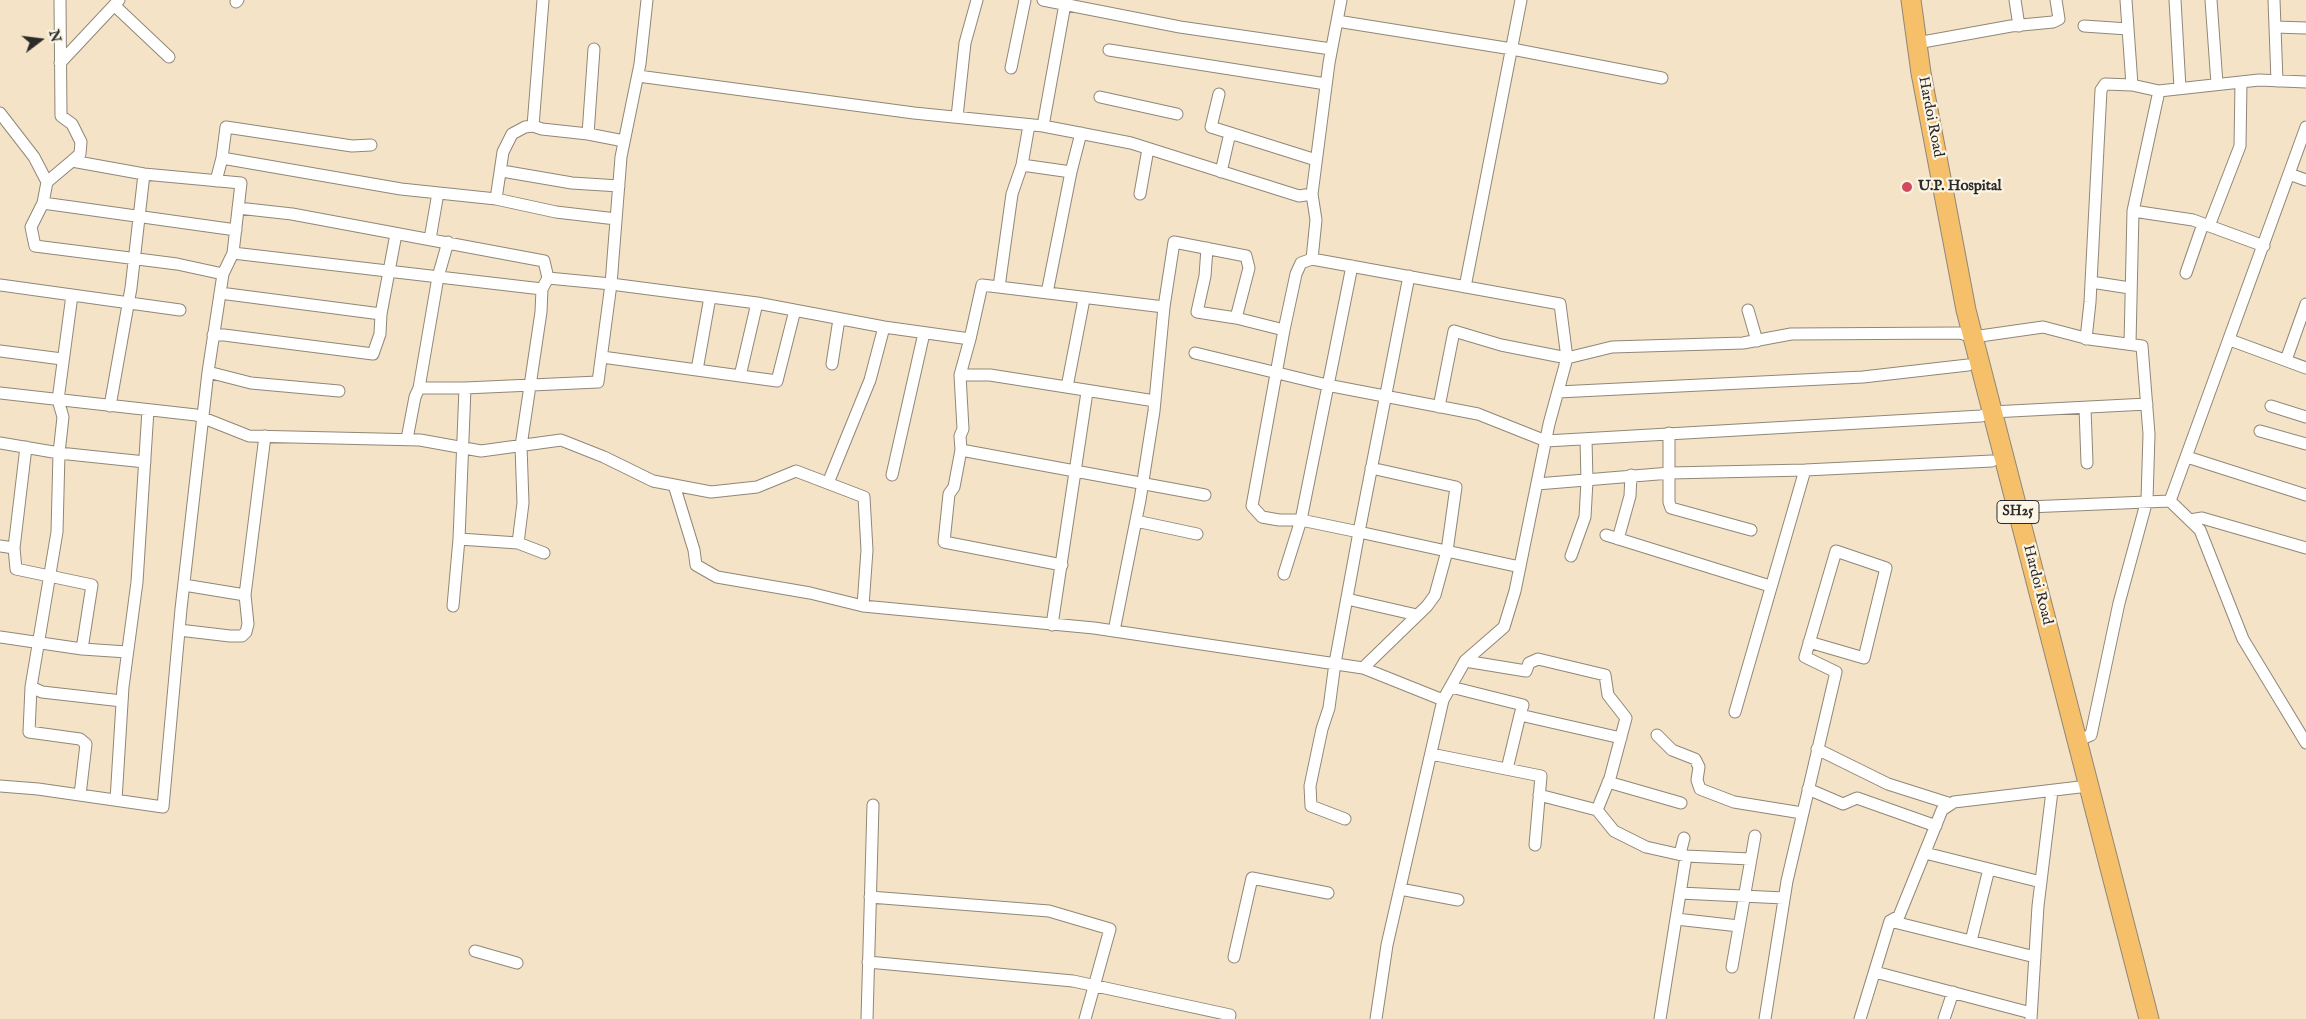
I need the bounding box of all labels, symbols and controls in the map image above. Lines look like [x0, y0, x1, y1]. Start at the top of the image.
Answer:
north arrow [15, 15, 65, 65]
text: N [44, 28, 65, 44]
street label: Hardoi Road [1913, 75, 1947, 159]
place label: U.P. Hospital [1918, 178, 2002, 196]
marker: U.P. Hospital [1900, 180, 1914, 194]
road number: SH25 [1997, 501, 2039, 524]
street label: Hardoi Road [2018, 543, 2056, 627]

